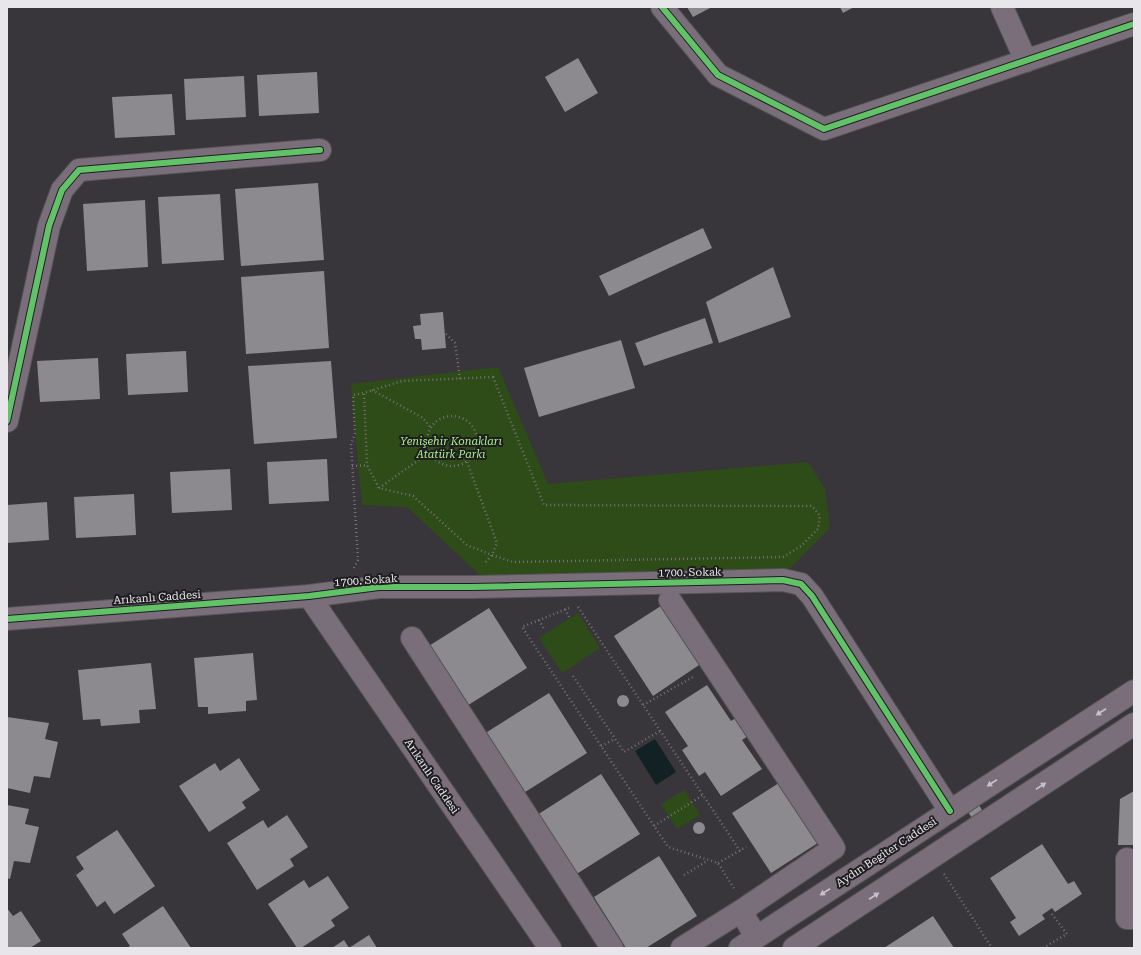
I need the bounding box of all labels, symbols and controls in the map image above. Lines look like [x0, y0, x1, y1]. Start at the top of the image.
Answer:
park label: Yenişehir Konakları Atatürk Parkı [400, 435, 502, 461]
street label: 1700. Sokak [658, 565, 722, 580]
street label: 1700. Sokak [334, 572, 398, 589]
street label: Arıkanlı Caddesi [113, 588, 202, 607]
one-way arrow [1095, 709, 1107, 716]
street label: Arıkanlı Caddesi [402, 736, 462, 817]
one-way arrow [987, 779, 997, 787]
one-way arrow [1036, 782, 1046, 790]
street label: Aydın Begiter Caddesi [834, 815, 939, 890]
one-way arrow [819, 889, 830, 896]
one-way arrow [869, 892, 879, 900]

